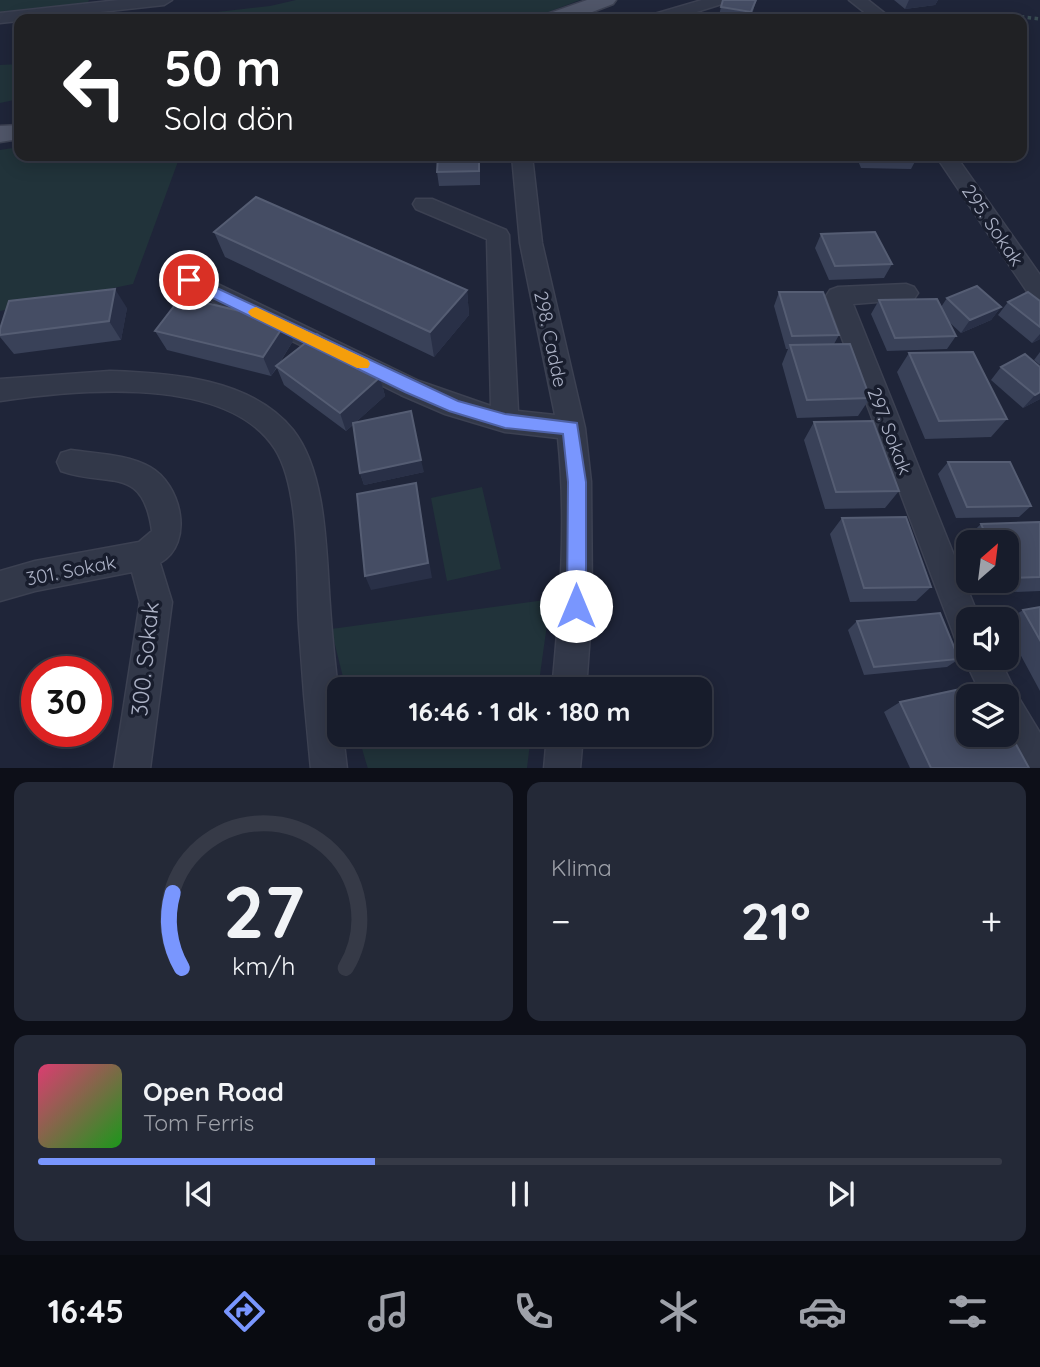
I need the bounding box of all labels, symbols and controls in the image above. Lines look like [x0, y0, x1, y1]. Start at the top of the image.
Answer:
text: 50 m [164, 37, 281, 98]
icon: left [49, 42, 140, 133]
text: Sola dön [164, 98, 294, 138]
street label: 295. Sokak [957, 180, 1029, 270]
pin [159, 250, 219, 310]
icon: arrive [170, 261, 208, 299]
street label: 298. Cadde [529, 289, 573, 389]
street label: 297. Sokak [862, 384, 918, 478]
north arrow [956, 530, 1018, 593]
map controls [956, 530, 1019, 747]
street label: 301. Sokak [24, 550, 118, 590]
position arrow [539, 569, 613, 643]
street label: 300. Sokak [124, 600, 165, 718]
button: sound [956, 607, 1019, 670]
speed limit sign: 30 [21, 656, 112, 747]
button: layers [956, 684, 1019, 747]
text: 16:46 · 1 dk · 180 m [408, 695, 631, 728]
text: Klima [551, 853, 612, 882]
text: 27 [223, 865, 304, 956]
text: 21° [741, 888, 811, 953]
text: − [551, 897, 571, 945]
text: + [981, 897, 1002, 945]
text: km/h [232, 949, 295, 980]
text: Open Road [143, 1075, 284, 1108]
text: Tom Ferris [143, 1108, 254, 1137]
icon: previous [180, 1175, 218, 1213]
icon: pause [501, 1175, 539, 1213]
icon: next [822, 1175, 860, 1213]
icon: directions [220, 1287, 269, 1336]
icon: music [364, 1287, 413, 1336]
icon: phone [509, 1287, 558, 1336]
icon: climate [654, 1287, 703, 1336]
icon: car [798, 1287, 847, 1336]
icon: filters [943, 1287, 992, 1336]
text: 16:45 [48, 1291, 124, 1331]

